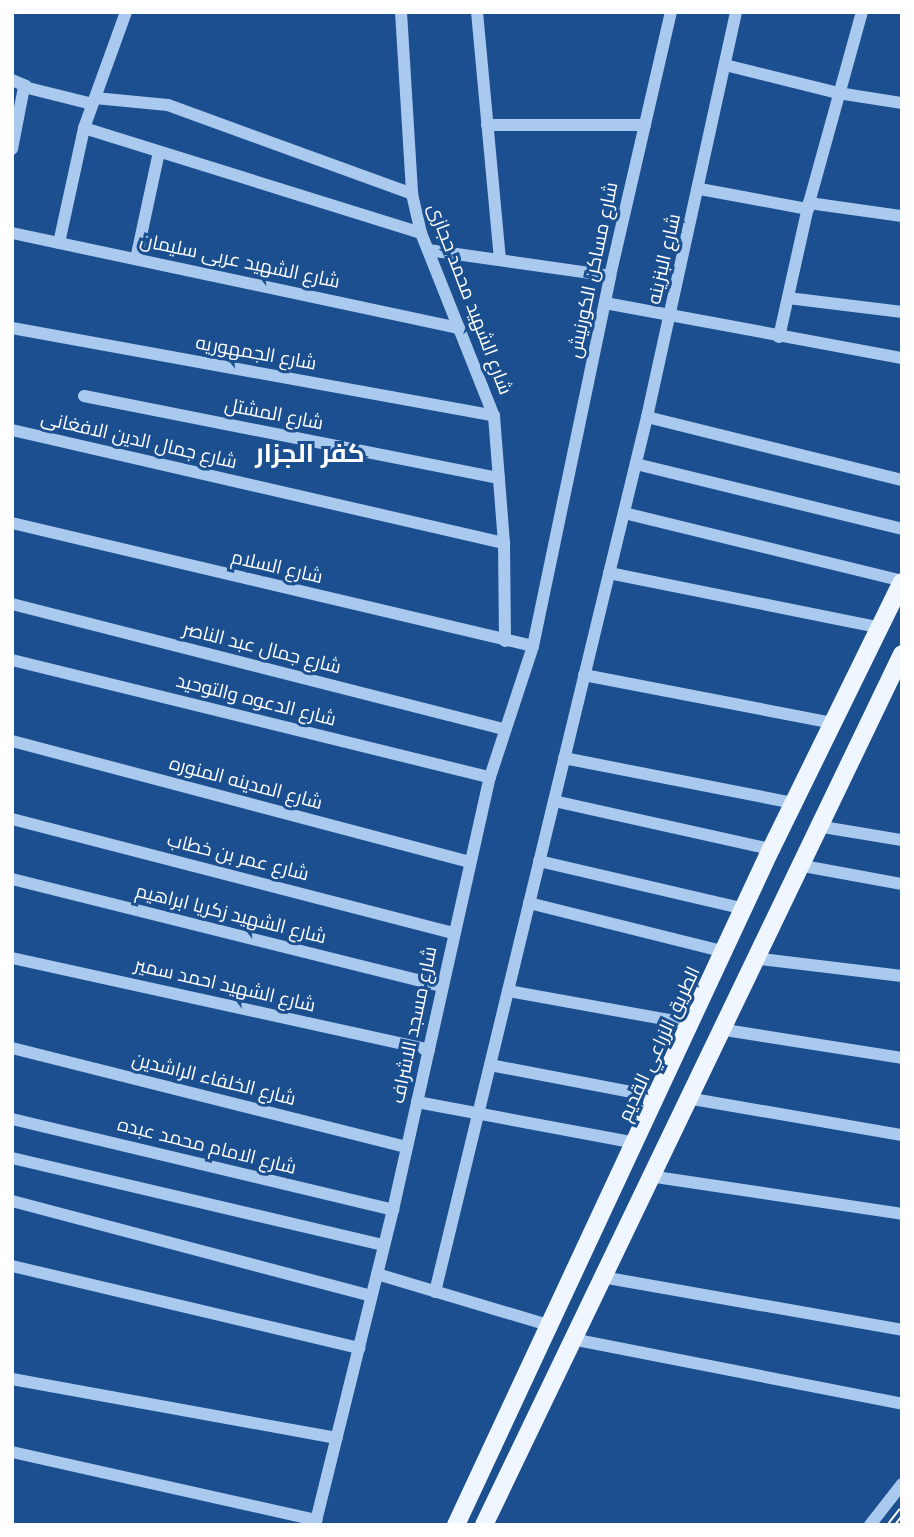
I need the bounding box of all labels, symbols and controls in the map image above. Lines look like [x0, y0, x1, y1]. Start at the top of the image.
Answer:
street label: شارع مساكن الكورنيش [563, 180, 623, 360]
street label: شارع الشهيد محمد حجازى [423, 200, 517, 398]
street label: شارع البنزينه [643, 212, 685, 306]
street label: شارع الشهيد عربى سليمان [138, 229, 342, 293]
street label: شارع الجمهوريه [194, 331, 318, 375]
street label: شارع المشتل [223, 393, 325, 435]
street label: شارع جمال الدين الافغانى [39, 406, 239, 474]
district label: كفر الجزار [255, 437, 365, 469]
street label: شارع السلام [229, 545, 325, 589]
street label: شارع جمال عبد الناصر [180, 617, 344, 679]
street label: شارع الدعوه والتوحيد [174, 669, 338, 731]
street label: شارع المدينه المنوره [167, 752, 325, 814]
street label: شارع عمر بن خطاب [165, 828, 311, 886]
street label: شارع الشهيد زكريا ابراهيم [133, 879, 329, 949]
street label: شارع مسجد الاشراف [386, 944, 442, 1106]
street label: شارع الشهيد احمد سمير [132, 953, 318, 1017]
street label: الطريق الزراعي القديم [613, 963, 705, 1125]
street label: شارع الخلفاء الراشدين [130, 1048, 298, 1110]
street label: شارع الامام محمد عبده [115, 1113, 299, 1179]

